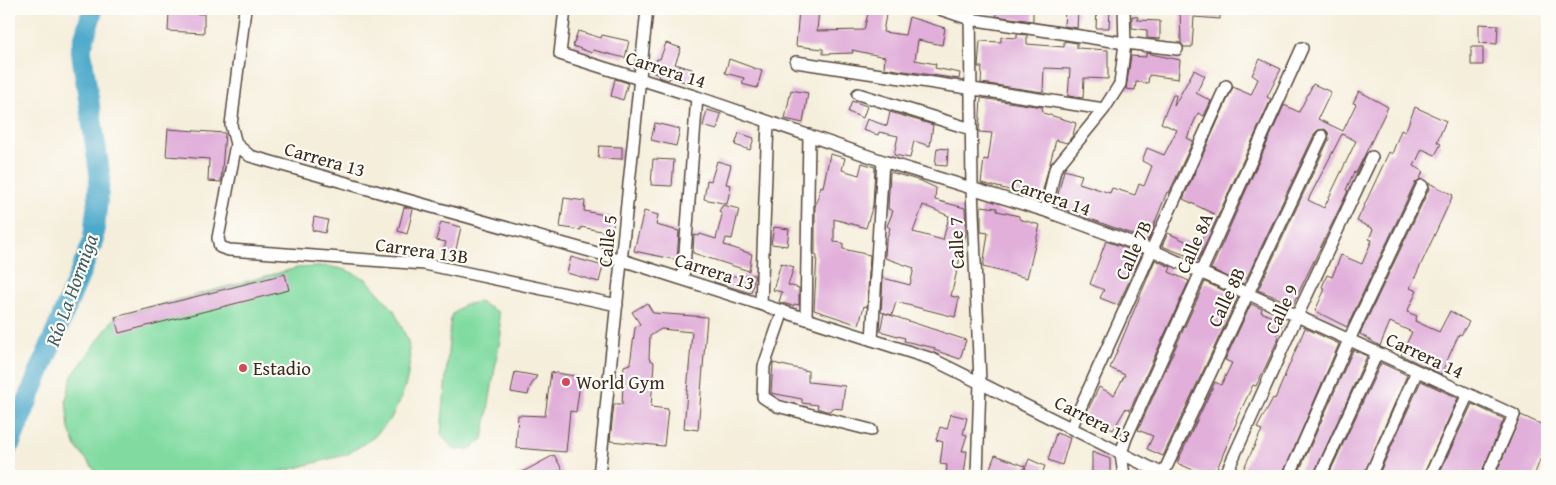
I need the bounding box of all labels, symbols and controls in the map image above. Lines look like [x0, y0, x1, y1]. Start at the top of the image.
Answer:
street label: Carrera 14 [622, 43, 710, 95]
street label: Carrera 13 [281, 134, 369, 184]
street label: Carrera 14 [1007, 169, 1095, 223]
street label: Calle 8A [1168, 208, 1220, 278]
street label: Calle 5 [590, 214, 624, 268]
street label: Calle 7 [941, 216, 971, 270]
street label: Calle 7B [1107, 216, 1159, 284]
water label: Río La Hormiga [37, 229, 105, 351]
street label: Carrera 13B [374, 230, 470, 270]
street label: Carrera 13 [671, 245, 759, 297]
street label: Calle 8B [1200, 263, 1252, 331]
street label: Calle 9 [1257, 279, 1305, 339]
street label: Carrera 14 [1382, 325, 1468, 385]
place label: Estadio [253, 354, 311, 382]
marker: Estadio [237, 362, 249, 374]
place label: World Gym [576, 368, 665, 396]
marker: World Gym [560, 376, 572, 388]
street label: Carrera 13 [1050, 388, 1136, 450]

